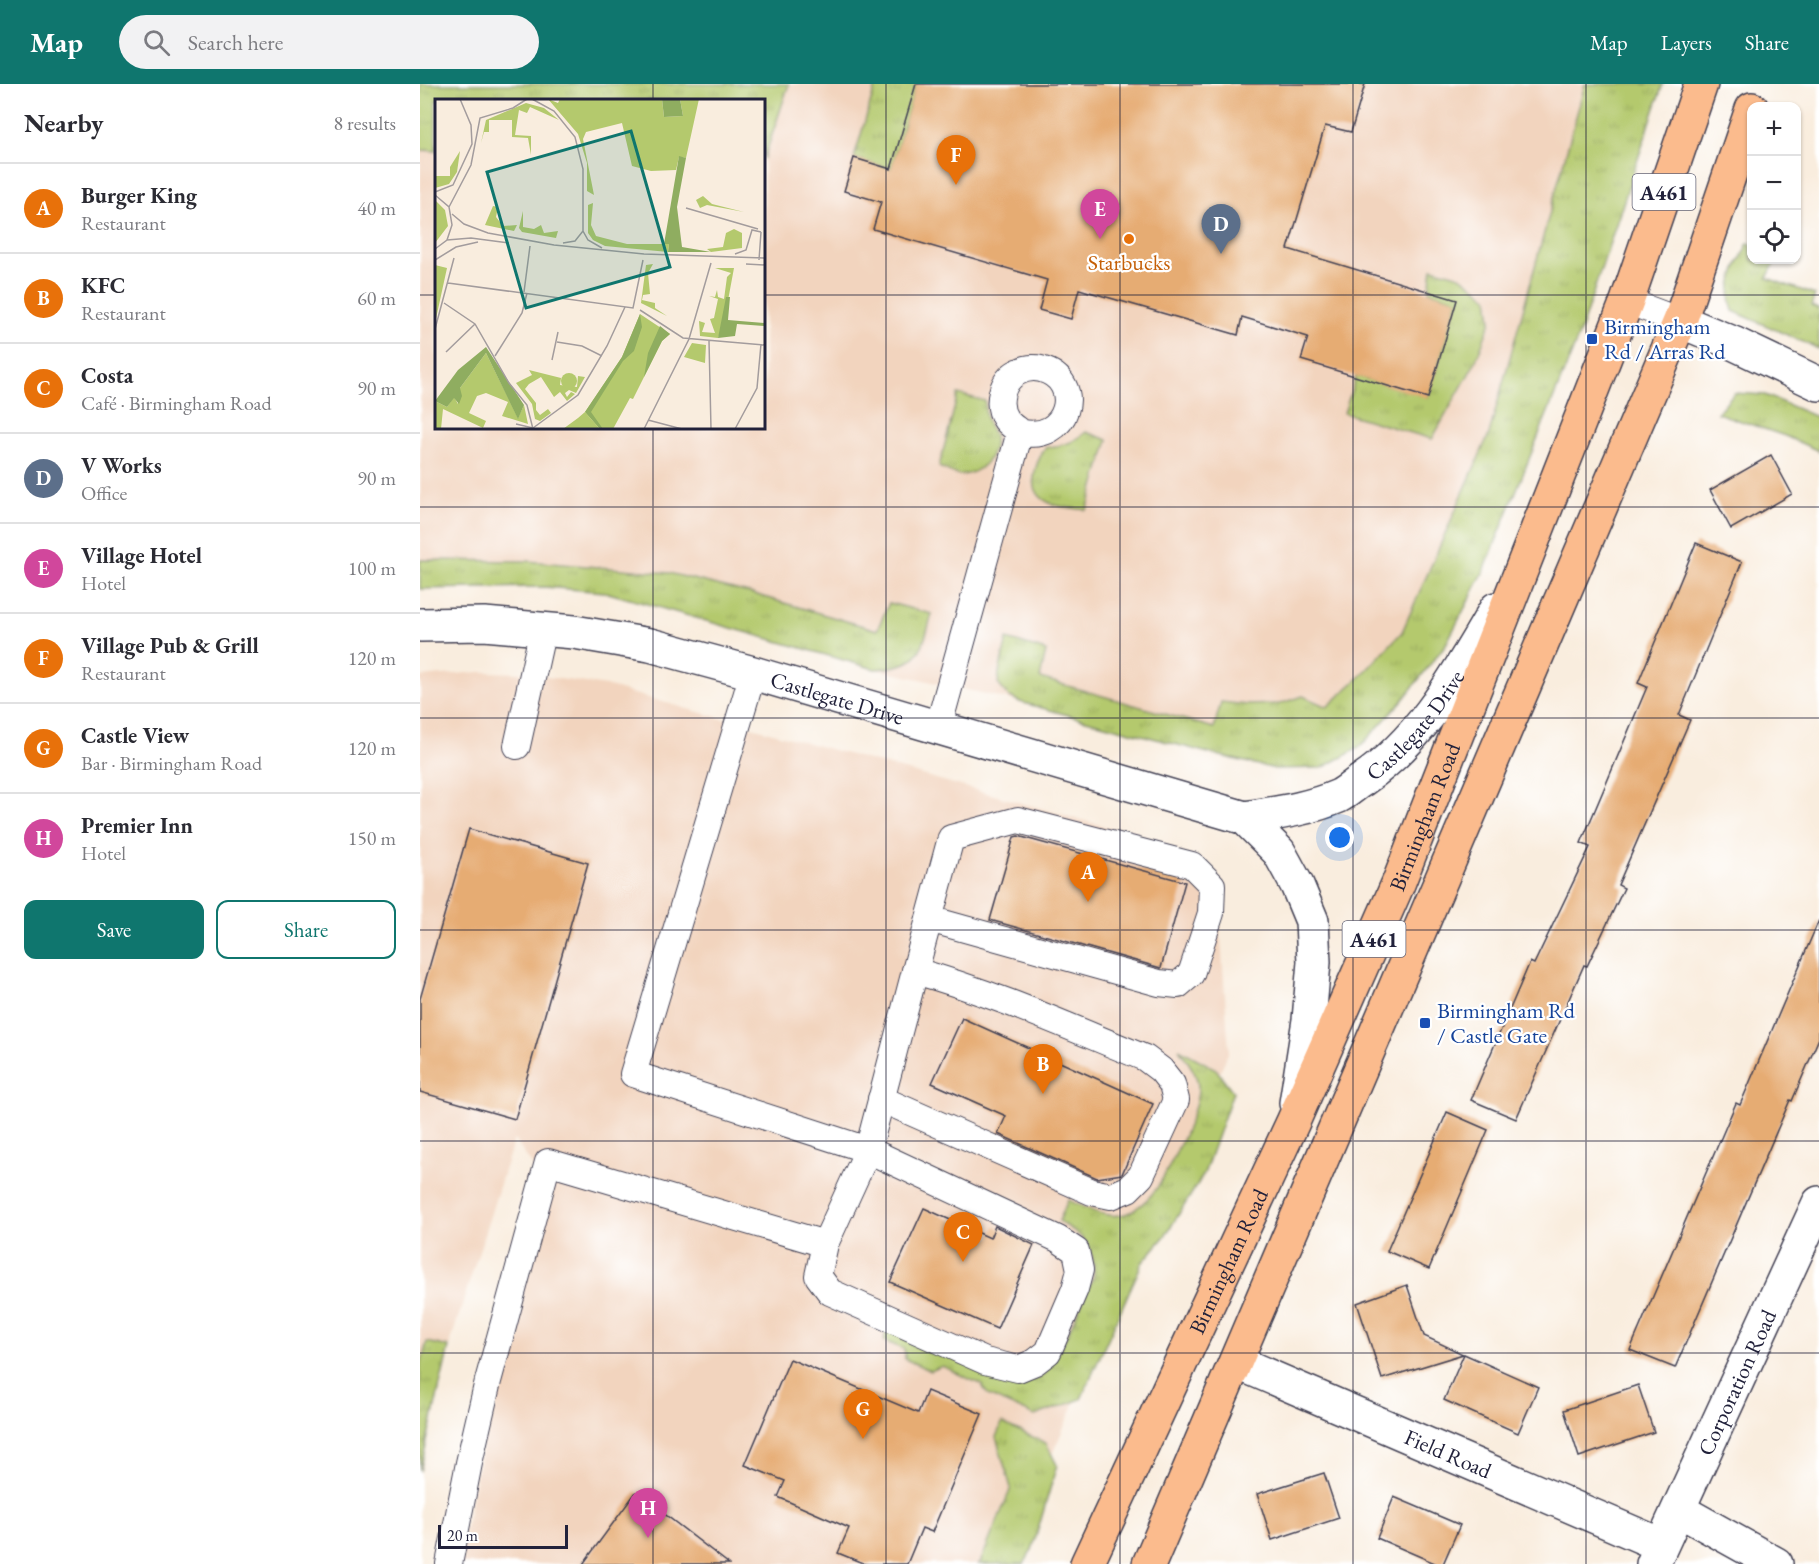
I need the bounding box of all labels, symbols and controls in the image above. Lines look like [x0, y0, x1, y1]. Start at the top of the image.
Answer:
search box [119, 15, 539, 69]
text: Map [30, 24, 83, 60]
icon: search [140, 26, 173, 59]
text: Search here [188, 28, 283, 57]
text: Map [1590, 29, 1628, 56]
text: Layers [1661, 29, 1712, 56]
text: Share [1745, 29, 1789, 56]
inset map [435, 99, 765, 429]
map controls [1747, 102, 1801, 264]
button: + [1747, 102, 1801, 156]
text: Nearby [24, 106, 104, 140]
text: 8 results [333, 110, 396, 136]
pin: F [936, 135, 976, 185]
button: − [1747, 156, 1801, 210]
road number: A461 [1632, 174, 1696, 210]
text: Burger King [81, 181, 197, 210]
pin: E [1080, 190, 1120, 239]
text: A [36, 195, 51, 221]
text: 40 m [357, 195, 396, 221]
pin: D [1202, 204, 1240, 254]
text: Restaurant [81, 210, 166, 236]
button: locate [1747, 210, 1801, 264]
marker: Starbucks [1122, 232, 1136, 246]
place label: Starbucks [1088, 248, 1170, 277]
text: KFC [81, 271, 125, 300]
text: B [37, 285, 50, 311]
text: 60 m [357, 285, 396, 311]
text: Restaurant [81, 300, 166, 326]
place label: Birmingham Rd / Arras Rd [1604, 312, 1726, 366]
marker: Birmingham Rd / Arras Rd [1585, 332, 1599, 346]
text: Costa [81, 361, 133, 390]
text: C [36, 375, 51, 401]
text: 90 m [357, 375, 396, 401]
text: Café · Birmingham Road [81, 390, 272, 416]
text: V Works [81, 451, 162, 480]
text: D [36, 465, 51, 491]
text: 90 m [357, 465, 396, 491]
text: Office [81, 480, 127, 506]
text: Village Hotel [81, 541, 202, 570]
text: E [38, 555, 49, 581]
text: 100 m [348, 555, 396, 581]
text: Hotel [81, 570, 126, 596]
text: Village Pub & Grill [81, 631, 259, 660]
text: F [38, 645, 49, 671]
text: 120 m [348, 645, 396, 671]
text: Restaurant [81, 660, 166, 686]
street label: Castlegate Drive [767, 664, 908, 731]
street label: Castlegate Drive [1360, 664, 1471, 787]
text: Castle View [81, 721, 189, 750]
text: G [36, 735, 51, 761]
text: 120 m [348, 735, 396, 761]
street label: Birmingham Road [1382, 738, 1467, 895]
text: Bar · Birmingham Road [81, 750, 262, 776]
text: Premier Inn [81, 811, 193, 840]
your location [1325, 823, 1354, 852]
text: H [35, 825, 52, 851]
text: 150 m [348, 825, 396, 851]
text: Hotel [81, 840, 126, 866]
pin: A [1068, 852, 1108, 902]
button: Save [24, 900, 204, 959]
button: Share [216, 900, 396, 959]
road number: A461 [1342, 921, 1406, 957]
place label: Birmingham Rd / Castle Gate [1437, 996, 1576, 1050]
marker: Birmingham Rd / Castle Gate [1418, 1016, 1432, 1030]
pin: B [1024, 1044, 1062, 1094]
street label: Birmingham Road [1182, 1183, 1275, 1339]
pin: C [944, 1212, 982, 1262]
street label: Corporation Road [1690, 1304, 1783, 1460]
pin: G [844, 1390, 882, 1439]
street label: Field Road [1400, 1422, 1497, 1485]
pin: H [628, 1488, 668, 1538]
scale bar [438, 1522, 568, 1550]
text: 20 m [447, 1525, 478, 1546]

